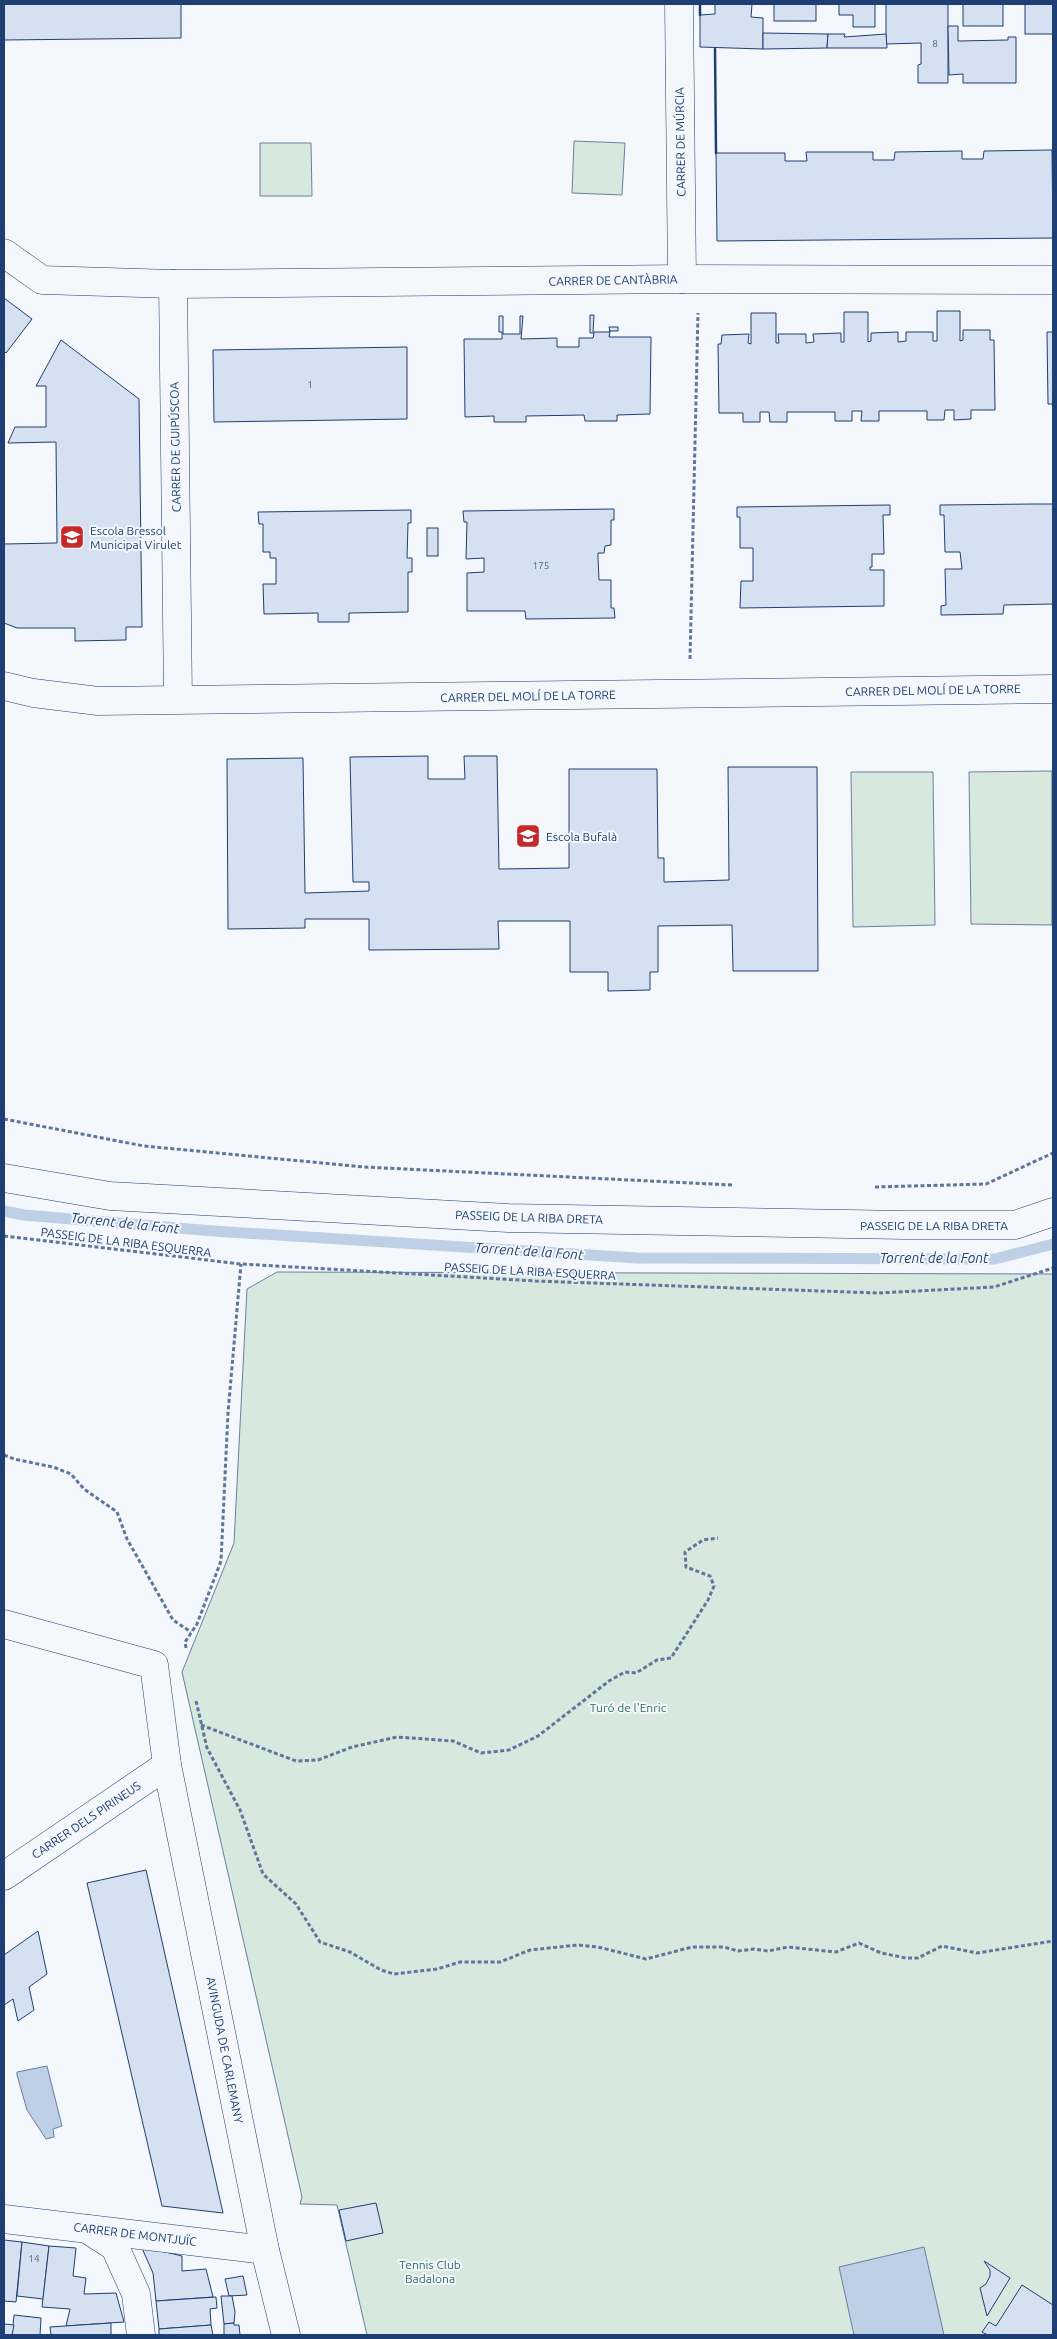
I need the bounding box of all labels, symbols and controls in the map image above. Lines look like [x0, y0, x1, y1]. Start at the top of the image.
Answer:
house number: 8 [932, 38, 938, 49]
street label: CARRER DE MÚRCIA [673, 87, 687, 197]
street label: CARRER DE CANTÀBRIA [548, 272, 678, 288]
house number: 1 [307, 379, 313, 390]
street label: CARRER DE GUIPÚSCOA [167, 381, 183, 512]
school or university icon: Escola Bressol Municipal Virulet [59, 524, 85, 550]
place label: Escola Bressol Municipal Virulet [90, 524, 182, 551]
house number: 175 [533, 560, 549, 571]
street label: CARRER DEL MOLÍ DE LA TORRE [845, 682, 1021, 698]
street label: CARRER DEL MOLÍ DE LA TORRE [440, 688, 616, 704]
school or university icon: Escola Bufalà [515, 823, 541, 849]
place label: Escola Bufalà [546, 830, 617, 843]
street label: PASSEIG DE LA RIBA DRETA [455, 1208, 603, 1226]
water label: Torrent de la Font [70, 1209, 181, 1237]
street label: PASSEIG DE LA RIBA DRETA [860, 1219, 1008, 1232]
street label: PASSEIG DE LA RIBA ESQUERRA [40, 1225, 212, 1259]
water label: Torrent de la Font [474, 1239, 585, 1263]
water label: Torrent de la Font [879, 1250, 989, 1266]
street label: PASSEIG DE LA RIBA ESQUERRA [444, 1260, 616, 1282]
park label: Turó de l'Enric [590, 1701, 667, 1714]
street label: CARRER DELS PIRINEUS [29, 1779, 143, 1861]
street label: AVINGUDA DE CARLEMANY [204, 1976, 246, 2124]
street label: CARRER DE MONTJUÏC [73, 2220, 198, 2248]
house number: 14 [28, 2253, 40, 2264]
park label: Tennis Club Badalona [399, 2258, 461, 2285]

